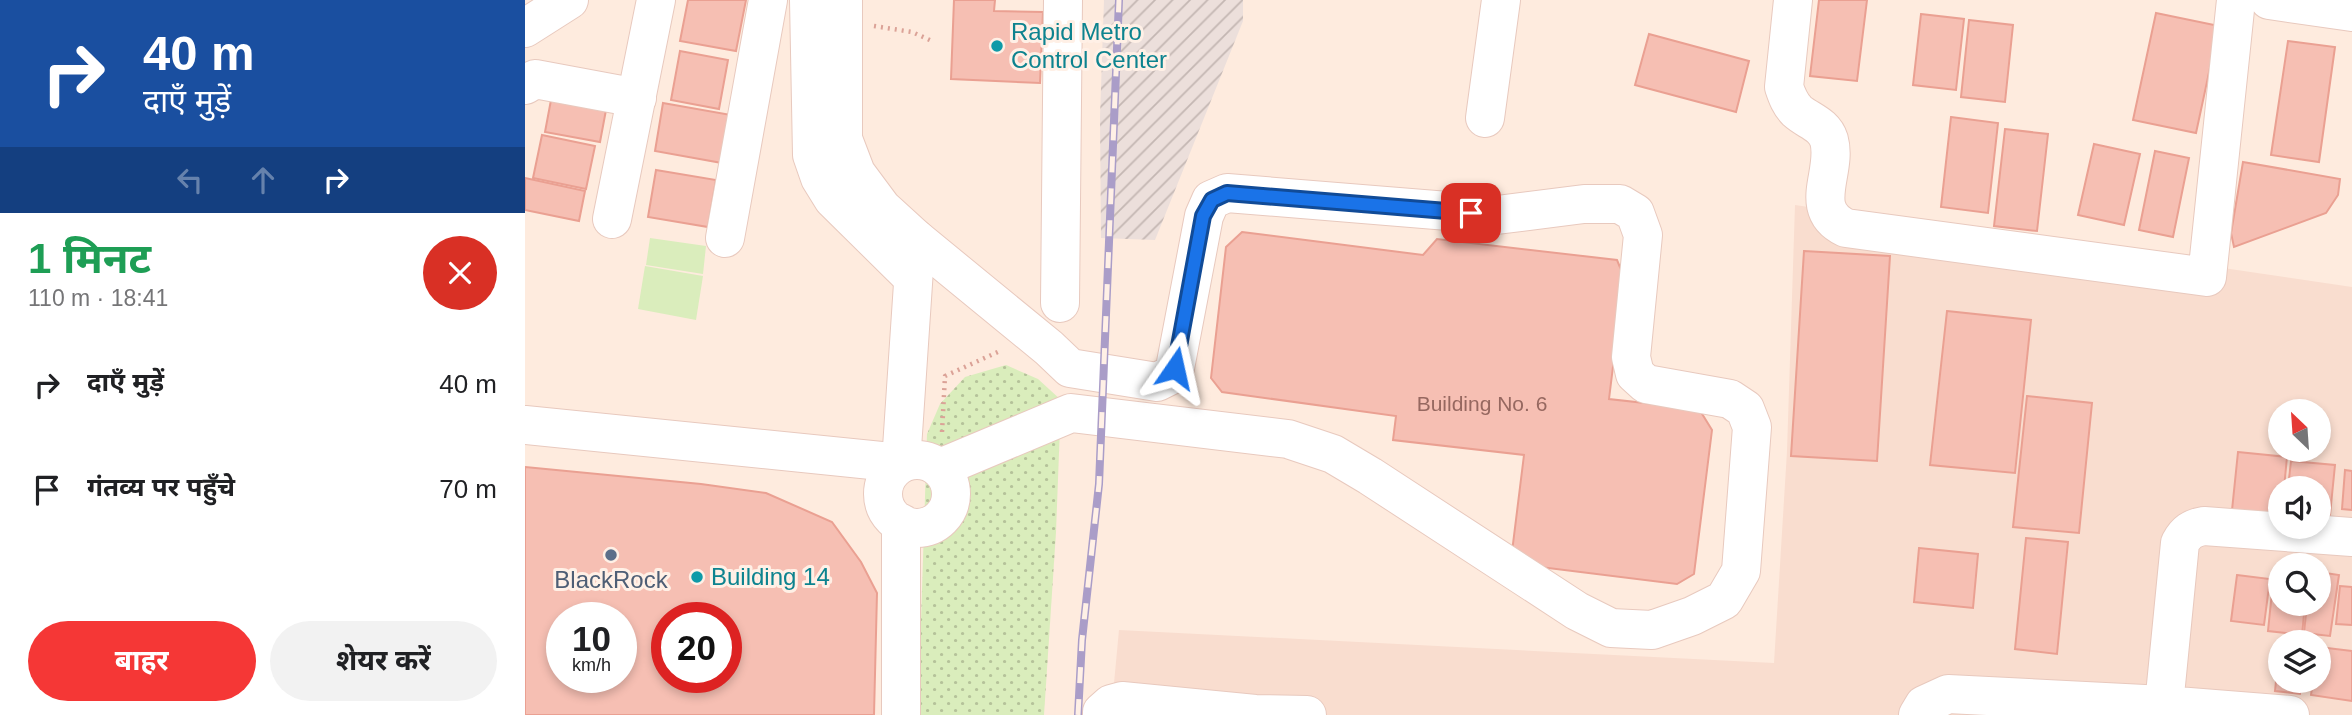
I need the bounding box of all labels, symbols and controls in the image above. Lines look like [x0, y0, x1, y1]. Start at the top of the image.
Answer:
place label: Rapid Metro Control Center [1011, 18, 1167, 73]
text: 40 m [143, 26, 255, 80]
icon: right [28, 28, 119, 119]
marker: Rapid Metro Control Center [989, 38, 1005, 54]
text: दाएँ मुड़ें [143, 83, 231, 119]
icon: left [171, 161, 209, 199]
icon: ahead [244, 161, 282, 199]
icon: right [317, 161, 355, 199]
pin [1441, 183, 1501, 243]
icon: arrive [1452, 194, 1490, 232]
text: 1 मिनट [28, 235, 151, 282]
button: close [423, 236, 497, 310]
text: 110 m · 18:41 [28, 285, 168, 311]
position arrow [1138, 331, 1212, 405]
icon: right [28, 366, 66, 404]
text: दाएँ मुड़ें [87, 367, 164, 397]
text: 40 m [439, 369, 497, 399]
house number: Building No. 6 [1417, 392, 1547, 415]
north arrow [2268, 399, 2331, 462]
map controls [2268, 399, 2331, 693]
icon: arrive [28, 471, 66, 509]
text: गंतव्य पर पहुँचे [87, 472, 235, 502]
text: 70 m [439, 474, 497, 504]
button: sound [2268, 476, 2331, 539]
marker: BlackRock [603, 547, 619, 563]
button: search [2268, 553, 2331, 616]
place label: Building 14 [711, 563, 830, 590]
place label: BlackRock [554, 566, 669, 593]
marker: Building 14 [689, 569, 705, 585]
speed limit sign: 20 [651, 602, 742, 693]
text: 10 [572, 619, 611, 658]
button: बाहर [28, 621, 256, 701]
button: शेयर करें [270, 621, 497, 701]
button: layers [2268, 630, 2331, 693]
text: km/h [572, 655, 611, 675]

